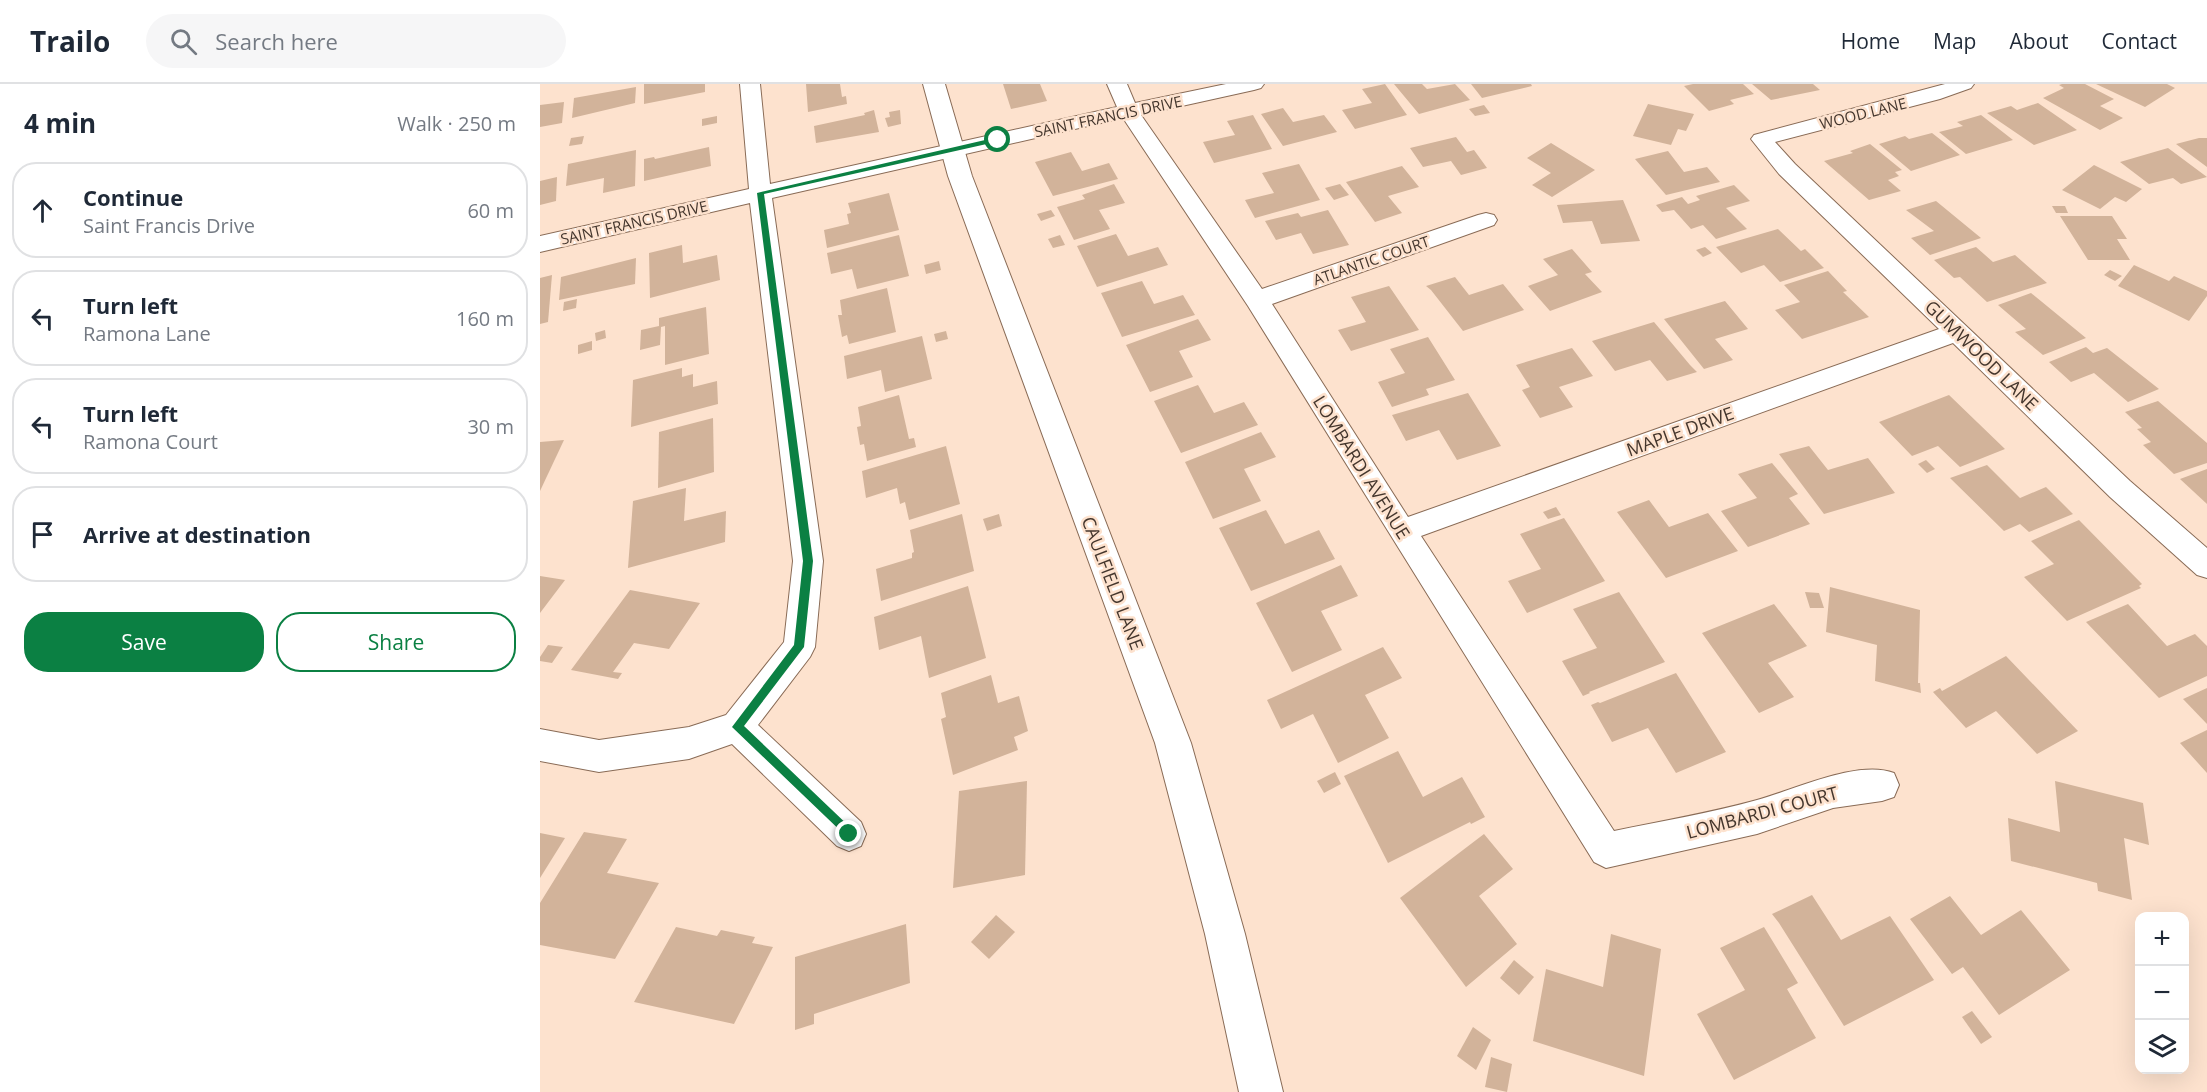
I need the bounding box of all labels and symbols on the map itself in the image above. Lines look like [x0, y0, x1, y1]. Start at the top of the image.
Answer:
street label: SAINT FRANCIS DRIVE [1032, 91, 1184, 141]
street label: WOOD LANE [1817, 93, 1909, 133]
route start [984, 126, 1010, 152]
street label: SAINT FRANCIS DRIVE [558, 195, 710, 249]
street label: ATLANTIC COURT [1310, 230, 1432, 289]
street label: GUMWOOD LANE [1920, 295, 2044, 415]
street label: LOMBARDI AVENUE [1308, 391, 1416, 543]
street label: MAPLE DRIVE [1623, 401, 1737, 461]
street label: CAULFIELD LANE [1077, 513, 1149, 653]
street label: LOMBARDI COURT [1684, 780, 1841, 844]
route end [835, 820, 861, 846]

